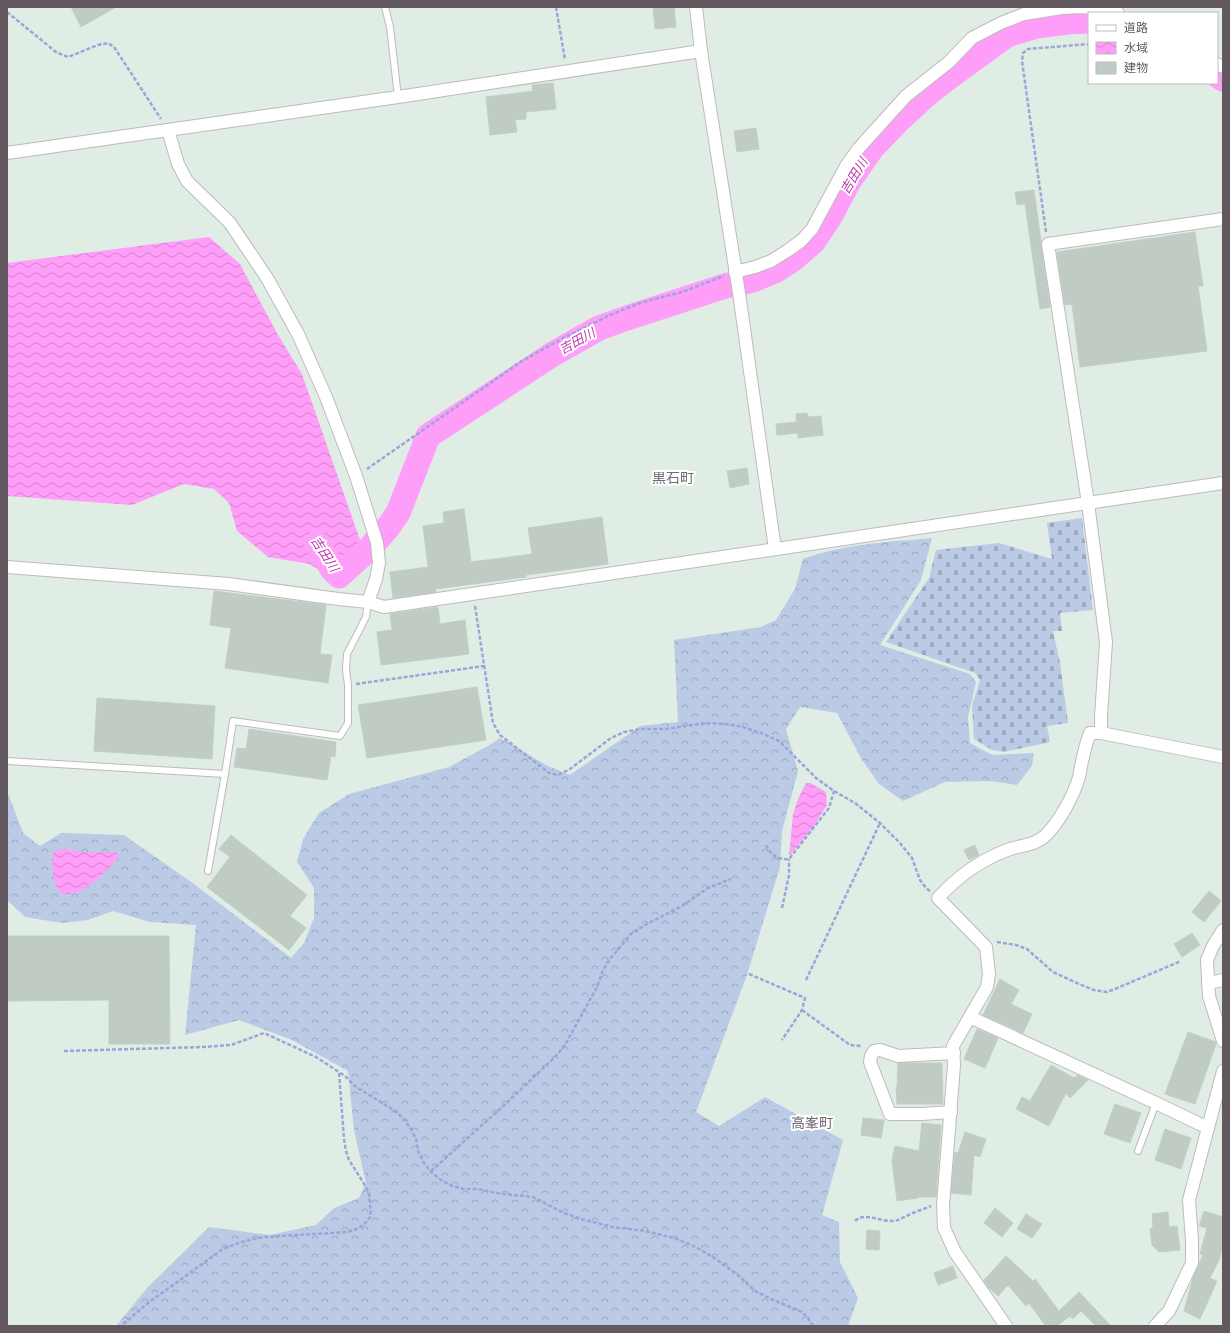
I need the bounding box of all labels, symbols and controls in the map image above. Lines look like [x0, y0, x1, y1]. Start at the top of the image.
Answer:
legend [1088, 12, 1218, 84]
text: 道路 [1124, 21, 1148, 35]
text: 水域 [1124, 41, 1148, 55]
text: 建物 [1124, 61, 1148, 75]
water label: 吉田川 [837, 154, 872, 197]
water label: 吉田川 [556, 324, 599, 357]
district label: 黒石町 [652, 470, 694, 487]
water label: 吉田川 [308, 534, 343, 576]
district label: 高峯町 [791, 1115, 833, 1132]

